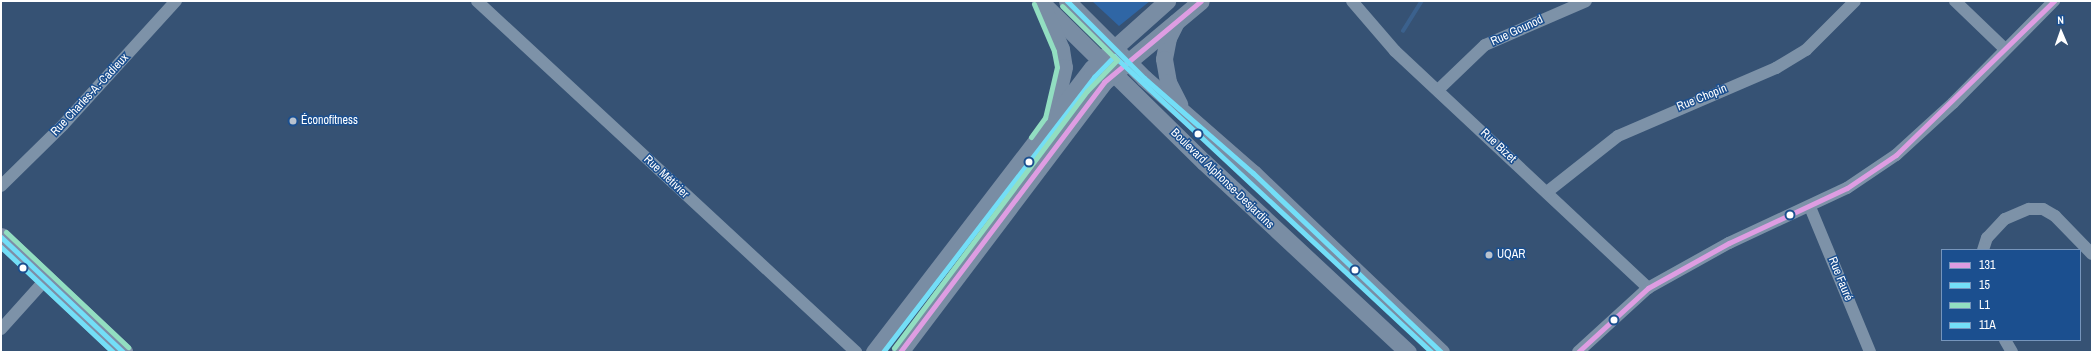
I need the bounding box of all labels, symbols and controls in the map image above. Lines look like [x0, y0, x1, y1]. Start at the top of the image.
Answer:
north arrow [2041, 12, 2081, 52]
street label: Rue Gounod [1489, 13, 1545, 49]
text: N [2057, 13, 2064, 27]
street label: Rue Charles-A.-Cadieux [48, 51, 132, 139]
street label: Rue Chopin [1675, 81, 1729, 115]
place label: Éconofitness [301, 114, 358, 128]
marker: Éconofitness [288, 116, 298, 126]
street label: Boulevard Alphonse-Desjardins [1167, 126, 1277, 232]
street label: Rue Bizet [1477, 126, 1519, 166]
unlabelled marker [1193, 129, 1203, 139]
street label: Rue Métivier [640, 153, 692, 201]
unlabelled marker [1024, 157, 1034, 167]
unlabelled marker [1785, 210, 1795, 220]
place label: UQAR [1497, 248, 1525, 262]
legend [1941, 249, 2081, 341]
marker: UQAR [1484, 250, 1494, 260]
street label: Rue Fauré [1825, 255, 1855, 303]
text: 131 [1979, 257, 1995, 273]
unlabelled marker [18, 263, 28, 273]
unlabelled marker [1350, 265, 1360, 275]
text: 15 [1979, 277, 1990, 293]
text: L1 [1979, 297, 1990, 313]
unlabelled marker [1609, 315, 1619, 325]
text: 11A [1979, 317, 1996, 333]

